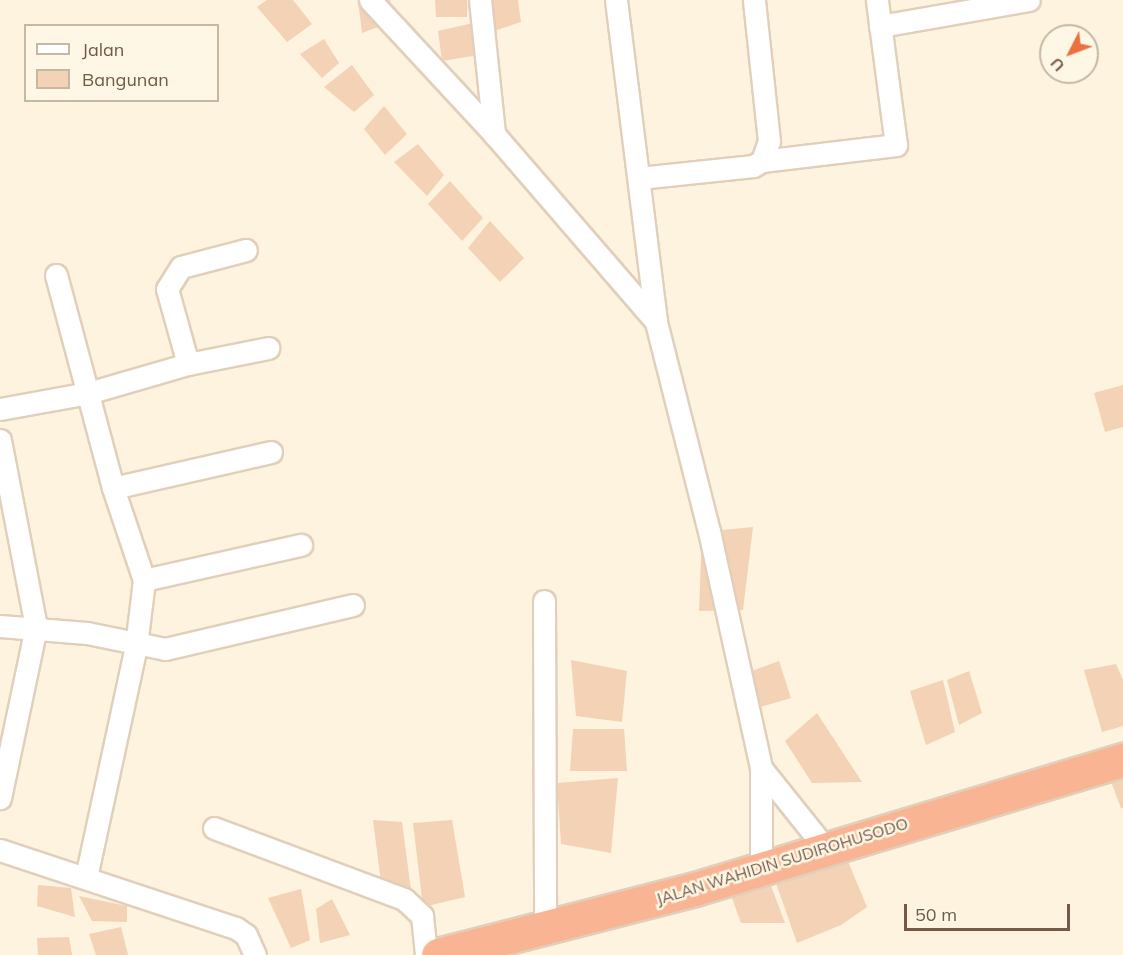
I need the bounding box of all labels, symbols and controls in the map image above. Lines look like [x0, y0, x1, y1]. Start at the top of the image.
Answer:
legend [24, 24, 219, 102]
north arrow [1039, 24, 1099, 84]
text: Jalan [82, 38, 124, 61]
text: U [1046, 54, 1069, 76]
text: Bangunan [82, 68, 169, 91]
street label: JALAN WAHIDIN SUDIROHUSODO [654, 813, 910, 909]
scale bar [907, 892, 1074, 930]
text: 50 m [915, 903, 957, 926]

